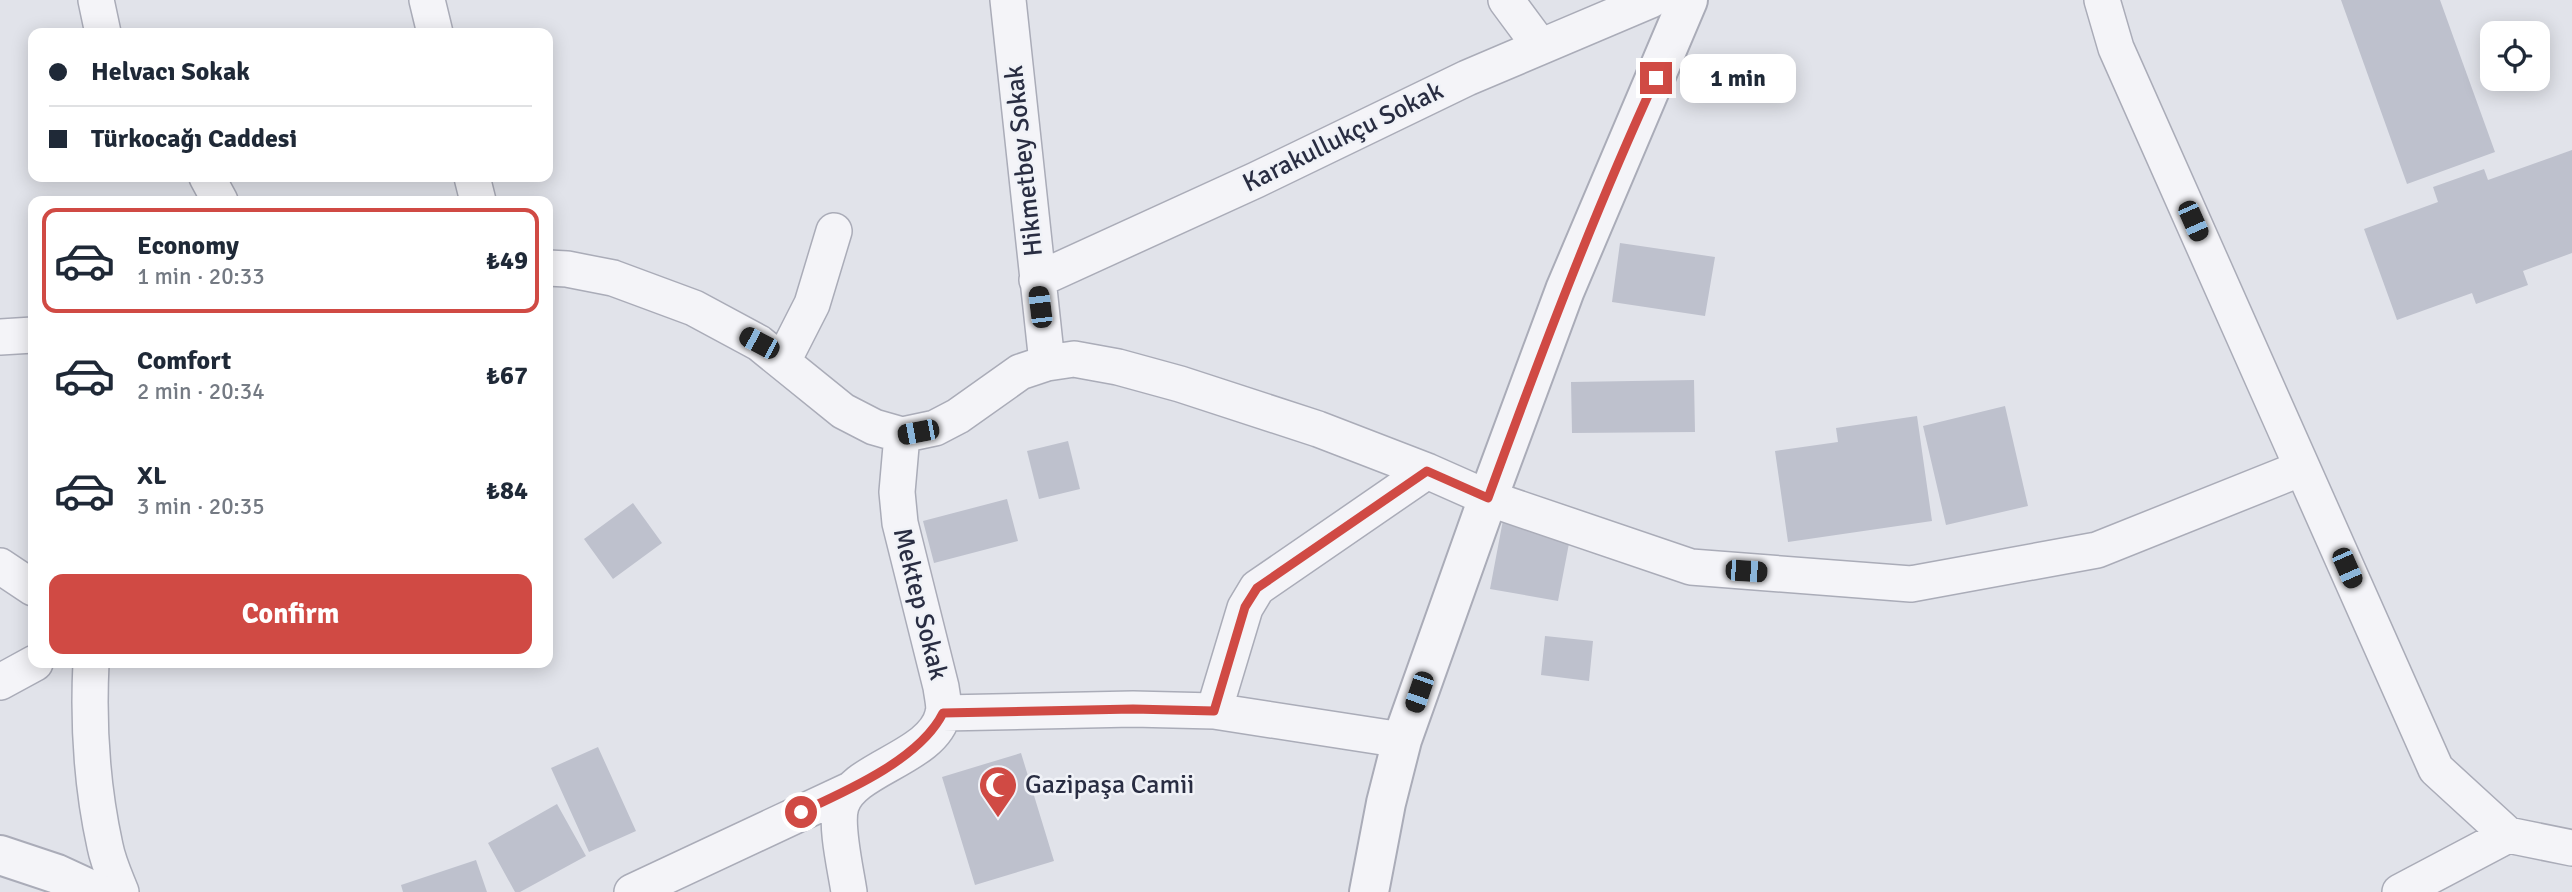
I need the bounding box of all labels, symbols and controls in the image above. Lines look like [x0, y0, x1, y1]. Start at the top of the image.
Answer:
map controls [2480, 21, 2550, 91]
button: locate [2480, 21, 2550, 91]
callout: 1 min [1680, 54, 1796, 102]
text: Helvacı Sokak [91, 56, 250, 88]
route end [1640, 62, 1672, 94]
street label: Hikmetbey Sokak [998, 64, 1050, 258]
text: 1 min [1710, 64, 1766, 93]
street label: Karakullukçu Sokak [1238, 75, 1448, 199]
text: Türkocağı Caddesi [91, 123, 297, 155]
car [2175, 198, 2212, 244]
icon: car [53, 229, 116, 292]
text: Economy [137, 230, 239, 262]
text: ₺49 [486, 245, 528, 277]
text: 1 min · 20:33 [137, 262, 265, 291]
car [1028, 285, 1053, 329]
car [736, 324, 783, 362]
icon: car [53, 344, 116, 407]
text: Comfort [137, 345, 231, 377]
text: ₺67 [486, 360, 528, 392]
text: 2 min · 20:34 [137, 377, 265, 406]
car [896, 418, 941, 446]
icon: car [53, 459, 116, 522]
text: XL [137, 460, 167, 492]
text: ₺84 [486, 475, 528, 507]
text: 3 min · 20:35 [137, 492, 265, 521]
street label: Mektep Sokak [886, 525, 954, 683]
car [2329, 545, 2366, 591]
car [1725, 559, 1768, 583]
button: Confirm [49, 574, 532, 654]
car [1403, 669, 1436, 715]
mosque icon: Gazipaşa Camii [977, 764, 1019, 819]
place label: Gazipaşa Camii [1025, 769, 1194, 801]
route start [785, 796, 817, 828]

